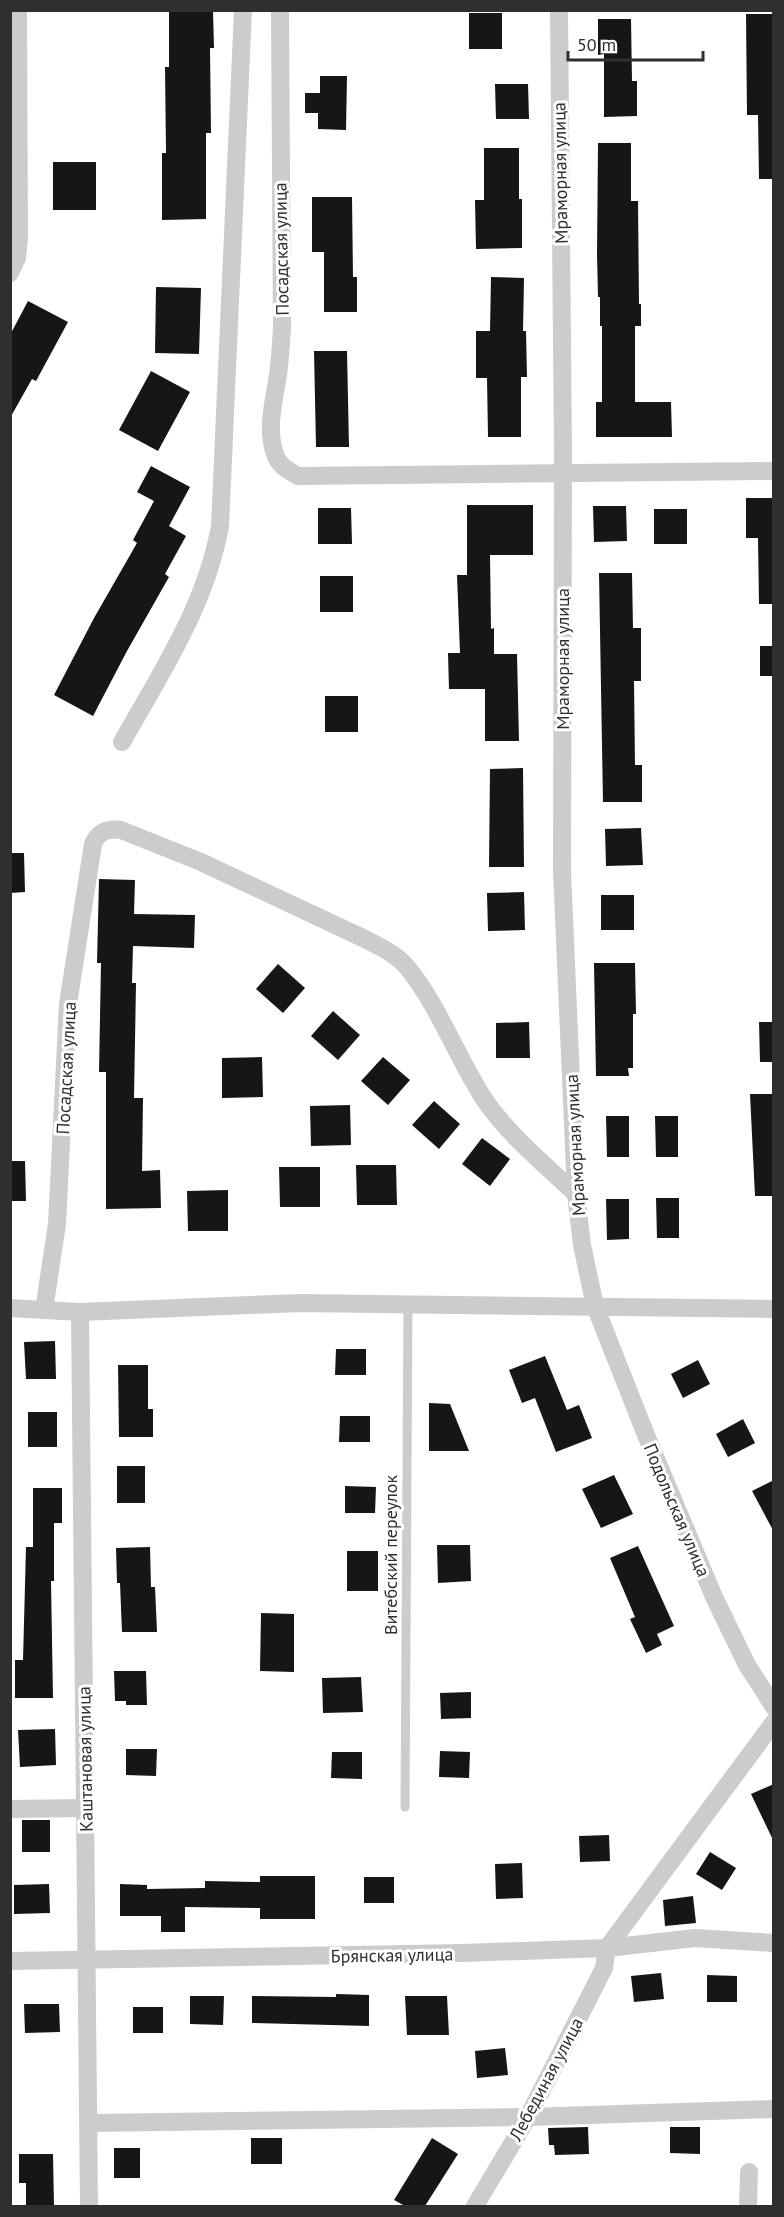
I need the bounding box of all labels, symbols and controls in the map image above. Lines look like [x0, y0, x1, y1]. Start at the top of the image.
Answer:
scale bar [568, 24, 703, 62]
text: 50 m [577, 33, 616, 56]
street label: Мраморная улица [547, 102, 573, 244]
street label: Посадская улица [268, 182, 294, 316]
street label: Мраморная улица [551, 588, 574, 730]
street label: Посадская улица [51, 1001, 81, 1135]
street label: Мраморная улица [560, 1074, 590, 1216]
street label: Подольская улица [639, 1440, 715, 1580]
street label: Витебский переулок [379, 1475, 402, 1635]
street label: Каштановая улица [72, 1686, 98, 1832]
street label: Брянская улица [330, 1942, 454, 1968]
street label: Лебединая улица [503, 2013, 588, 2145]

